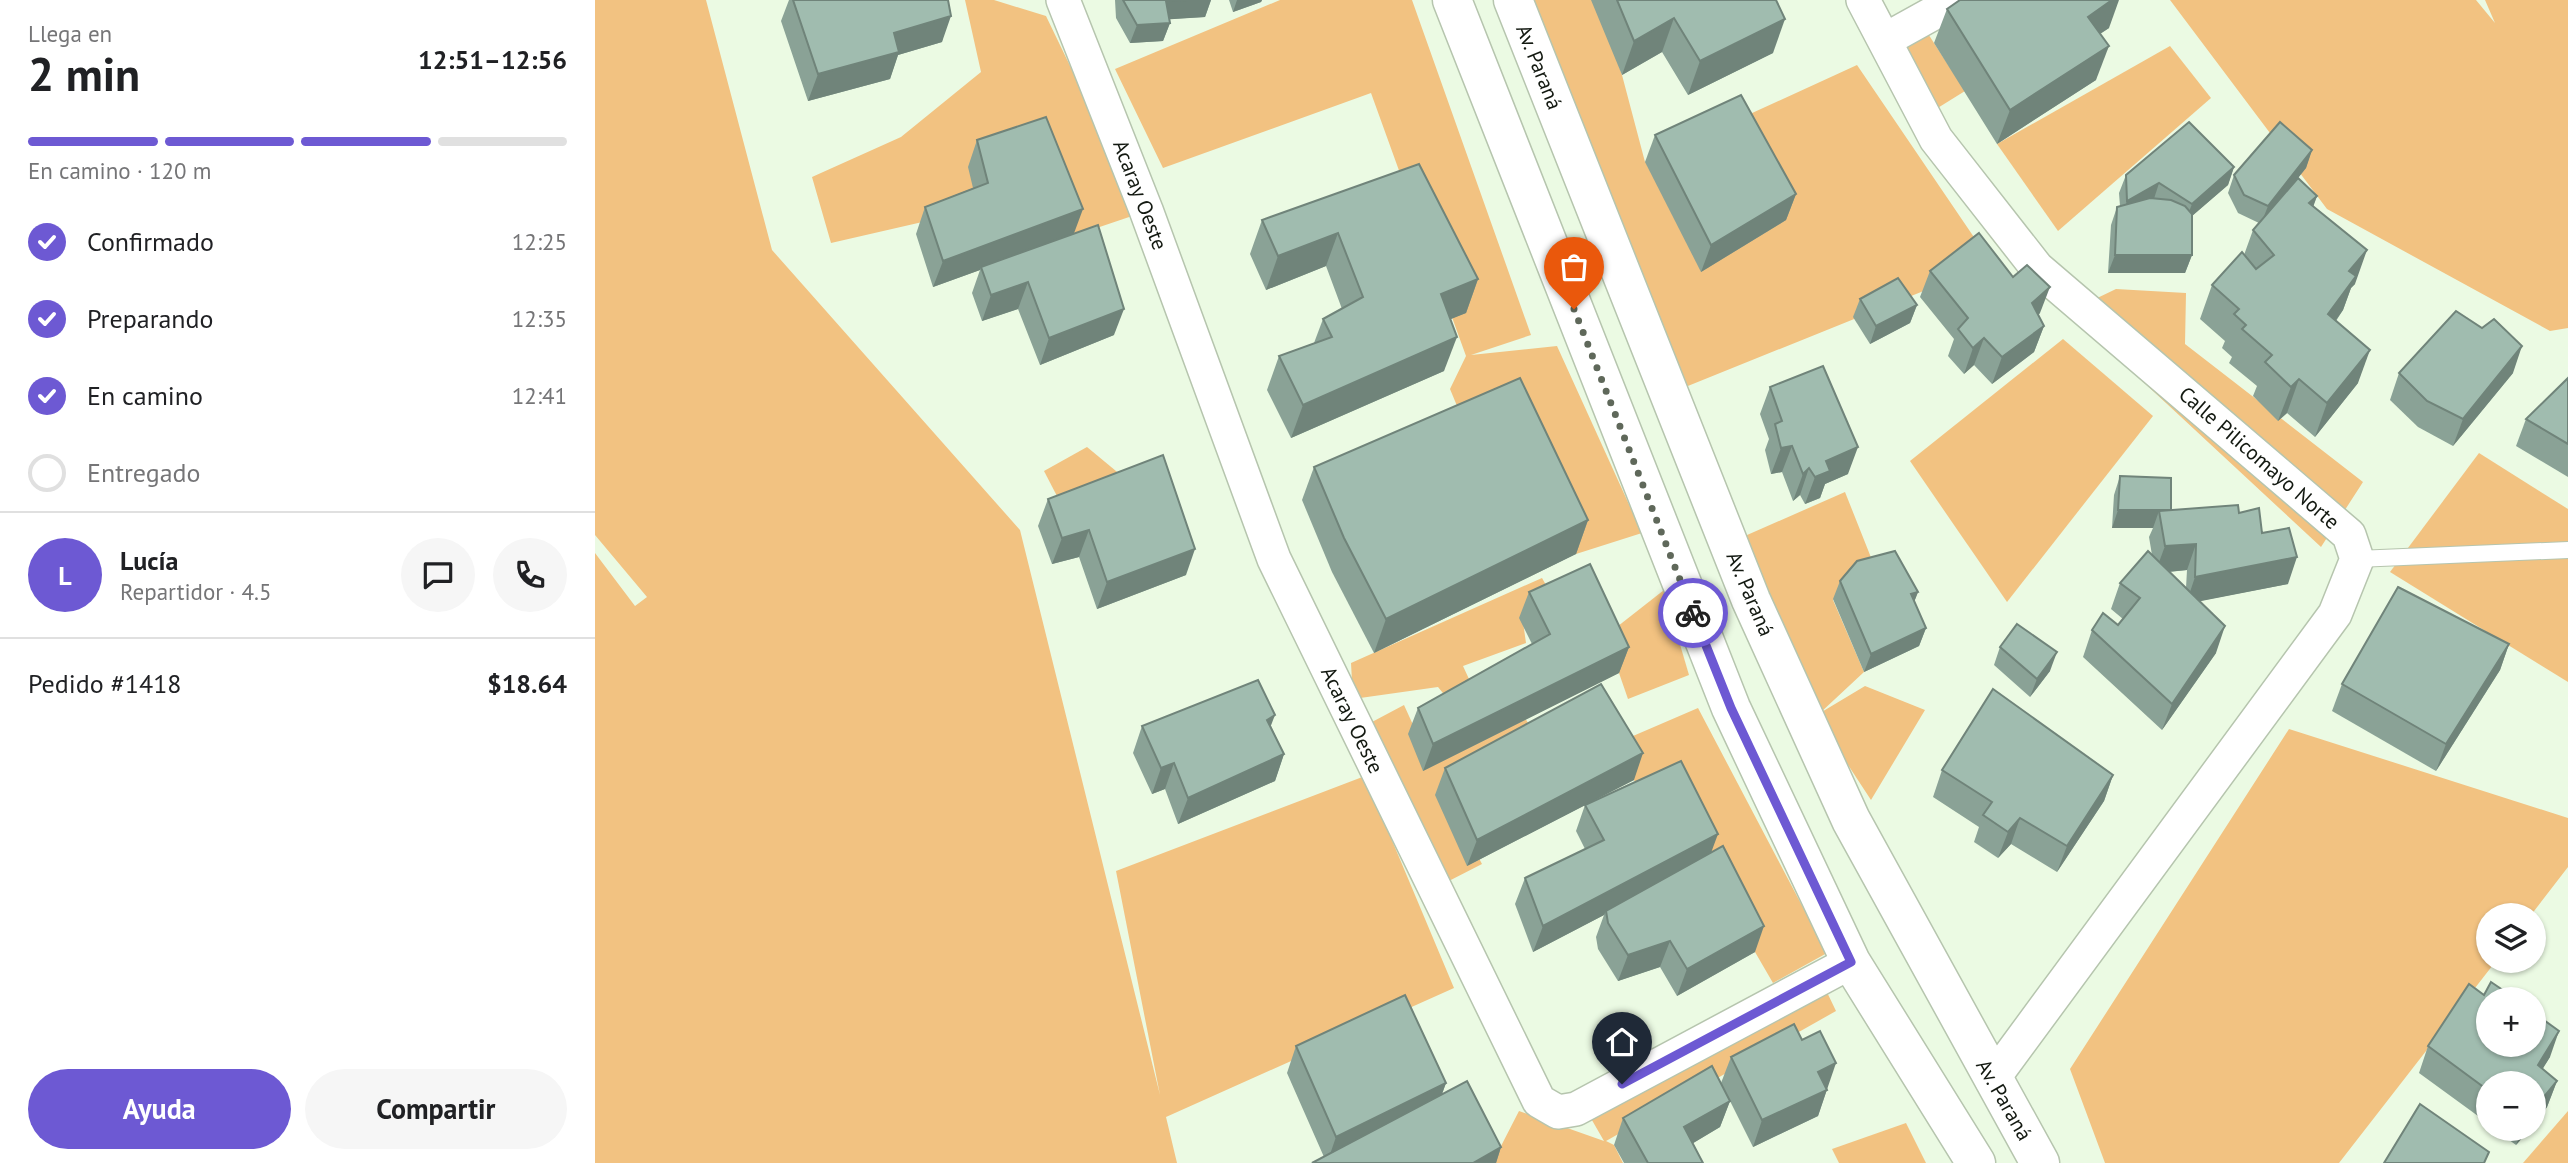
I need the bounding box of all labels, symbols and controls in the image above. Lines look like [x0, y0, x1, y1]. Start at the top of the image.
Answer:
text: Llega en [28, 19, 112, 48]
street label: Av. Paraná [1510, 20, 1569, 113]
text: 12:51–12:56 [418, 43, 567, 76]
text: 2 min [28, 44, 140, 104]
street label: Acaray Oeste [1107, 136, 1174, 254]
text: En camino · 120 m [28, 156, 211, 185]
icon: check [28, 223, 66, 261]
text: Confirmado [87, 225, 214, 258]
text: 12:25 [512, 227, 567, 256]
pin [1544, 237, 1604, 309]
icon: bag [1555, 248, 1593, 286]
icon: check [28, 300, 66, 338]
text: Preparando [87, 302, 214, 335]
text: 12:35 [512, 304, 567, 333]
icon: check [28, 377, 66, 415]
text: En camino [87, 379, 203, 412]
street label: Calle Pilicomayo Norte [2173, 380, 2345, 535]
text: 12:41 [512, 381, 567, 410]
text: Entregado [87, 456, 201, 489]
button: chat [401, 538, 475, 612]
button: phone [493, 538, 567, 612]
text: Lucía [120, 544, 179, 577]
street label: Av. Paraná [1721, 547, 1780, 640]
text: L [58, 559, 72, 592]
text: Repartidor · 4.5 [120, 577, 272, 606]
courier [1658, 578, 1728, 648]
icon: bike [1674, 594, 1712, 632]
street label: Acaray Oeste [1315, 662, 1390, 778]
text: Pedido #1418 [28, 667, 181, 700]
text: $18.64 [487, 667, 567, 700]
map controls [2476, 903, 2546, 1141]
button: layers [2476, 903, 2546, 973]
button: + [2476, 987, 2546, 1057]
pin [1592, 1012, 1652, 1084]
icon: home [1603, 1023, 1641, 1061]
street label: Av. Paraná [1970, 1054, 2039, 1145]
button: Ayuda [28, 1069, 291, 1149]
button: Compartir [305, 1069, 567, 1149]
button: − [2476, 1071, 2546, 1141]

